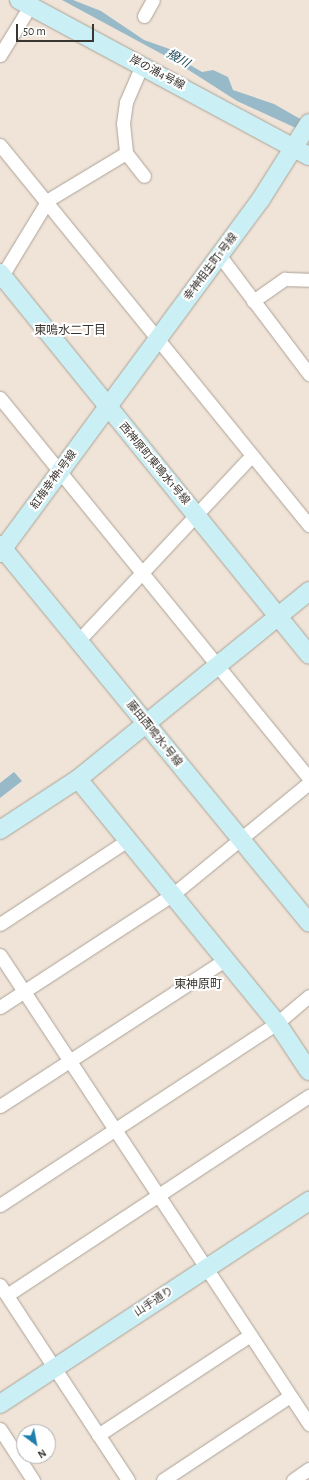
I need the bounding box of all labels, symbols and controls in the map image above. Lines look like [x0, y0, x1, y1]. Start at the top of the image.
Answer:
scale bar [18, 16, 96, 42]
text: 50 m [23, 25, 46, 37]
water label: 撥川 [164, 47, 192, 71]
street label: 岸の浦4号線 [127, 53, 187, 93]
street label: 幸神相生町1号線 [181, 231, 241, 303]
district label: 東鳴水二丁目 [34, 324, 106, 338]
street label: 西神原町東鳴水1号線 [116, 420, 192, 508]
street label: 紅梅幸神1号線 [28, 448, 80, 512]
street label: 藤田西鳴水1号線 [123, 698, 185, 770]
district label: 東神原町 [174, 978, 222, 992]
street label: 山手通り [132, 1284, 176, 1320]
north arrow [16, 1424, 56, 1464]
text: N [36, 1447, 48, 1460]

